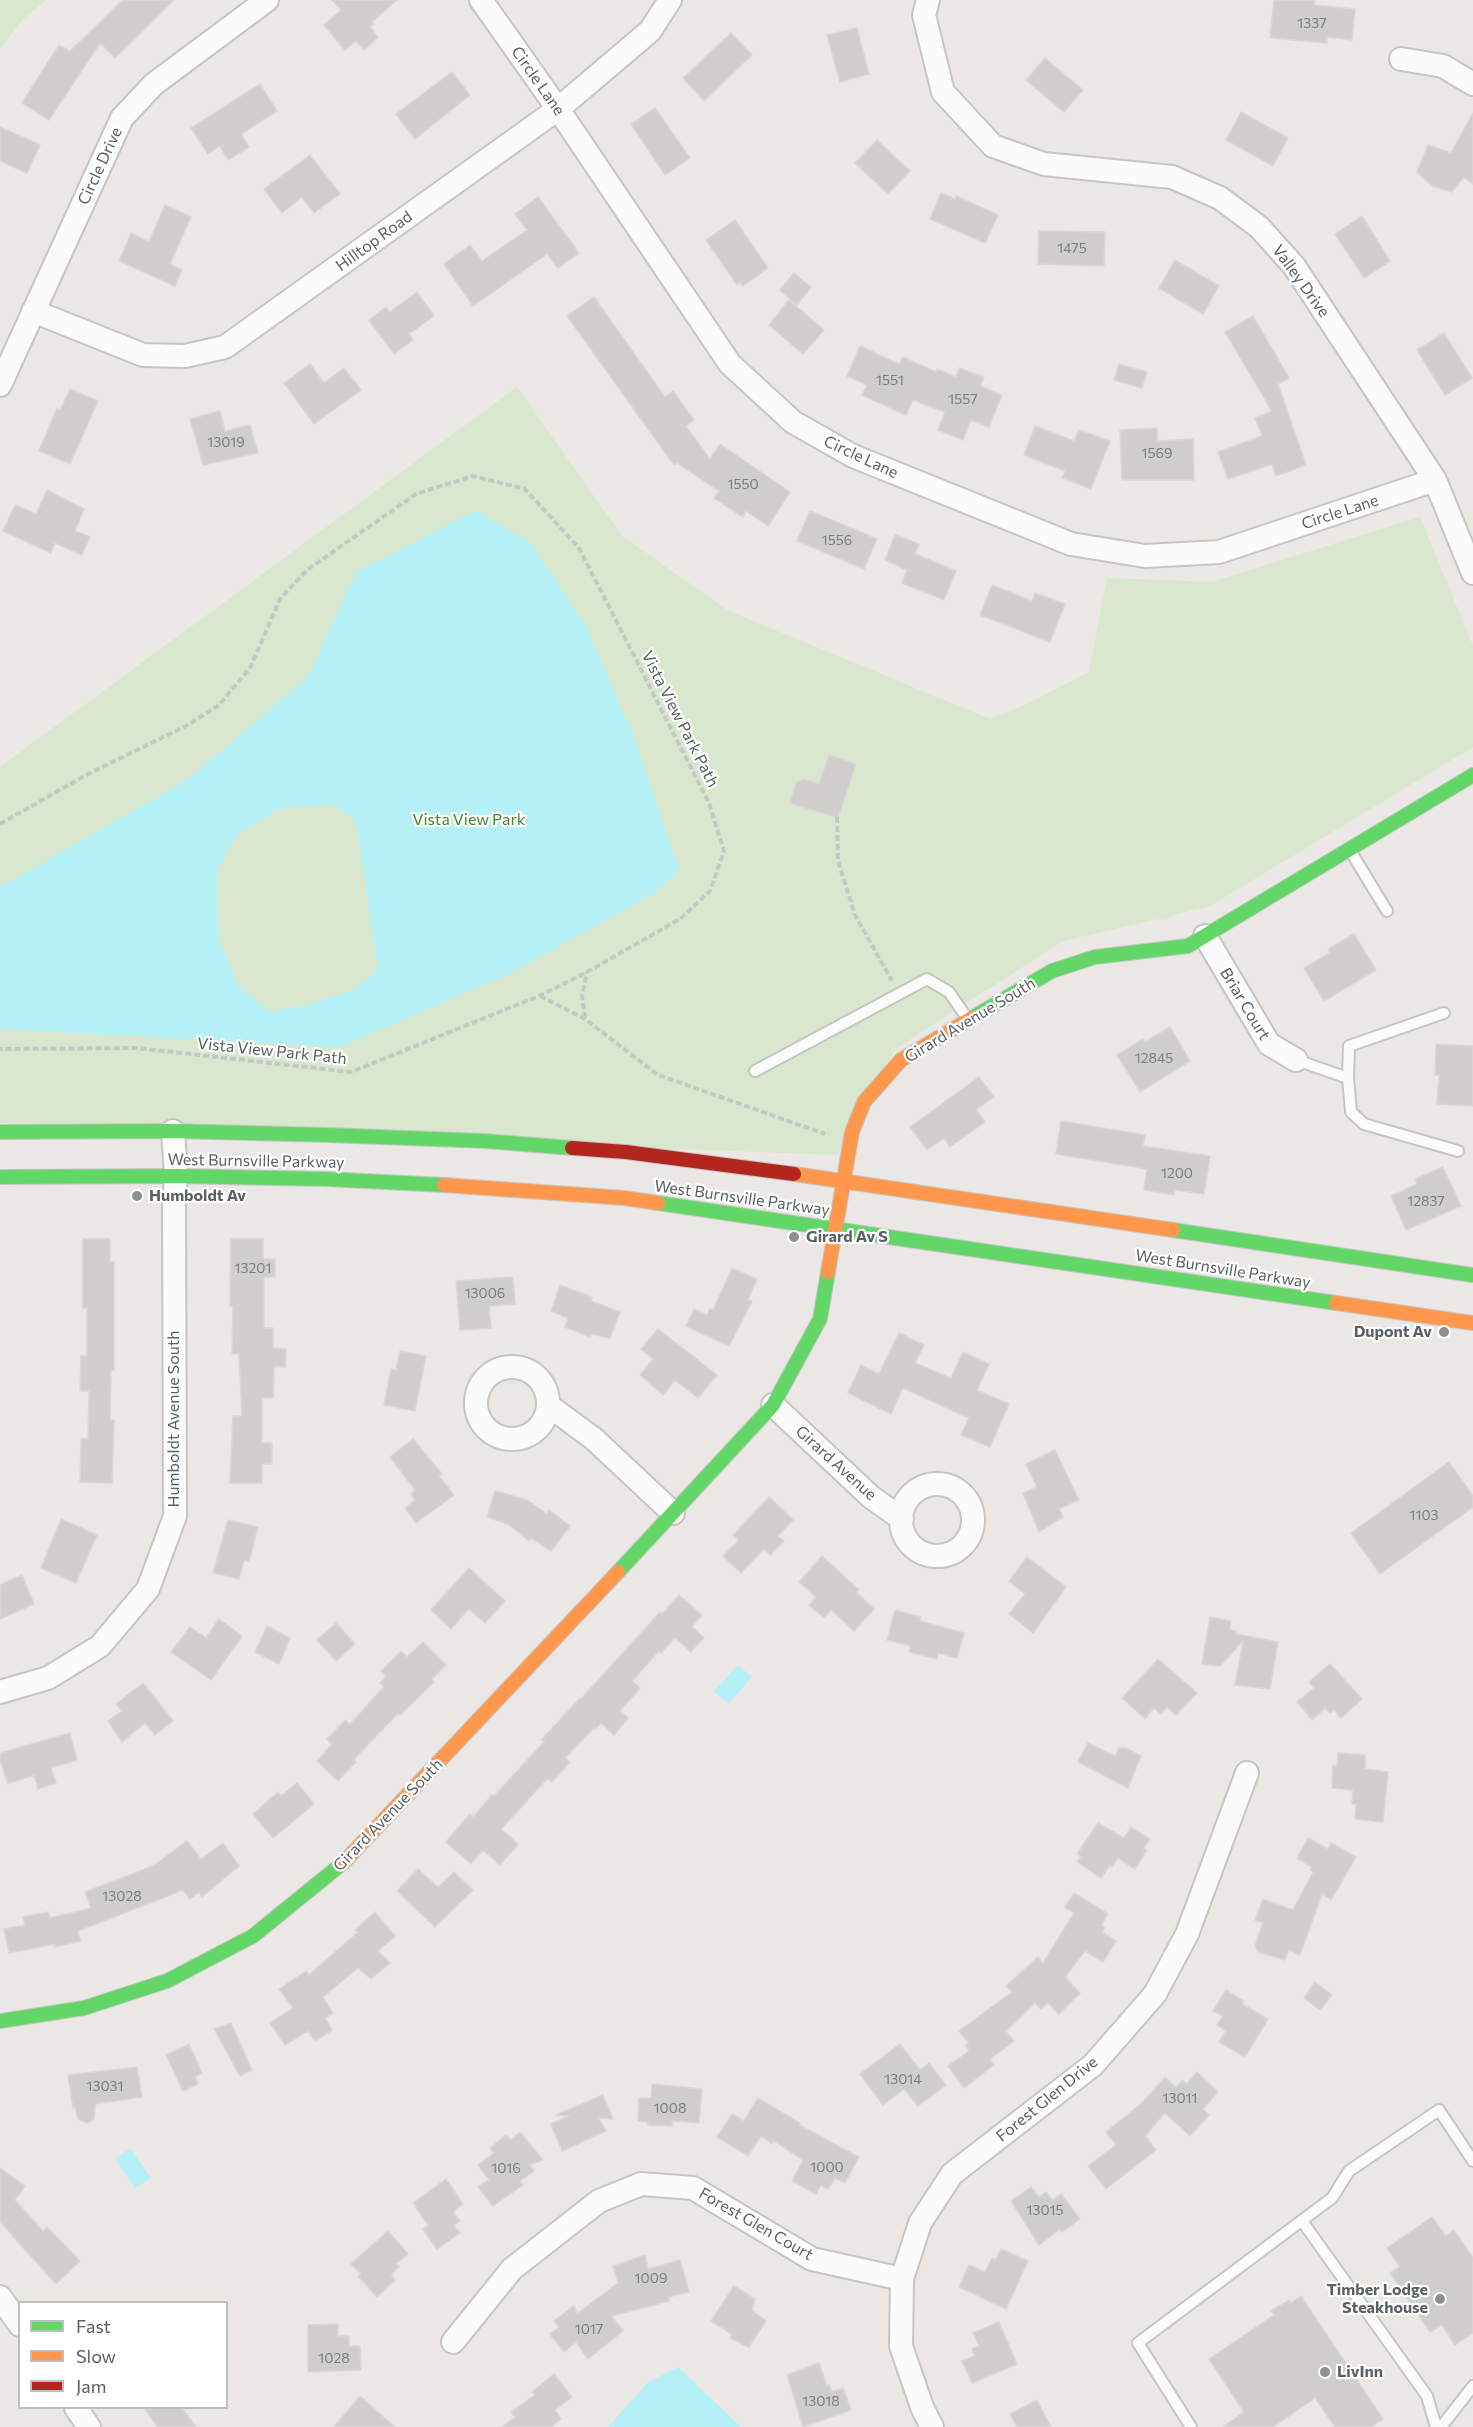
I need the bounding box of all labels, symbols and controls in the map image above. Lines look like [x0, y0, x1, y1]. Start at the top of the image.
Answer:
house number: 1337 [1297, 15, 1327, 31]
street label: Circle Lane [507, 43, 569, 119]
street label: Circle Drive [74, 124, 126, 208]
street label: Hilltop Road [332, 207, 416, 275]
house number: 1475 [1057, 240, 1087, 256]
street label: Valley Drive [1268, 241, 1334, 321]
house number: 1551 [876, 372, 904, 388]
house number: 1557 [948, 391, 978, 407]
street label: Circle Lane [821, 431, 901, 483]
house number: 13019 [207, 434, 245, 450]
house number: 1569 [1142, 445, 1172, 461]
house number: 1550 [727, 476, 759, 492]
street label: Circle Lane [1299, 491, 1381, 533]
house number: 1556 [822, 532, 852, 548]
street label: Vista View Park Path [637, 648, 723, 790]
park label: Vista View Park [412, 810, 526, 830]
street label: Briar Court [1216, 964, 1274, 1044]
street label: Girard Avenue South [901, 973, 1039, 1067]
street label: Vista View Park Path [196, 1034, 348, 1068]
house number: 12845 [1135, 1050, 1173, 1066]
street label: West Burnsville Parkway [167, 1150, 345, 1172]
house number: 1200 [1161, 1165, 1193, 1181]
street label: West Burnsville Parkway [653, 1176, 831, 1220]
place label: Humboldt Av [149, 1186, 246, 1206]
marker: Humboldt Av [130, 1189, 144, 1203]
house number: 12837 [1407, 1193, 1445, 1209]
place label: Girard Av S [806, 1227, 888, 1247]
marker: Girard Av S [787, 1230, 801, 1244]
street label: West Burnsville Parkway [1134, 1246, 1312, 1292]
house number: 13201 [235, 1260, 271, 1276]
house number: 13006 [465, 1285, 505, 1301]
place label: Dupont Av [1354, 1322, 1432, 1342]
marker: Dupont Av [1437, 1325, 1451, 1339]
street label: Humboldt Avenue South [164, 1331, 184, 1507]
street label: Girard Avenue [792, 1422, 880, 1504]
house number: 1103 [1409, 1507, 1439, 1523]
street label: Girard Avenue South [329, 1755, 447, 1875]
house number: 13028 [102, 1888, 142, 1904]
street label: Forest Glen Drive [992, 2052, 1102, 2146]
house number: 13014 [884, 2071, 922, 2087]
house number: 13031 [86, 2078, 124, 2094]
house number: 13011 [1162, 2090, 1198, 2106]
house number: 1008 [654, 2100, 686, 2116]
house number: 1000 [810, 2159, 844, 2175]
house number: 1016 [491, 2160, 521, 2176]
street label: Forest Glen Court [695, 2184, 817, 2264]
house number: 13015 [1026, 2202, 1064, 2218]
house number: 1009 [635, 2270, 667, 2286]
place label: Timber Lodge Steakhouse [1326, 2280, 1428, 2318]
marker: Timber Lodge Steakhouse [1433, 2292, 1447, 2306]
legend [18, 2301, 228, 2409]
text: Fast [76, 2315, 111, 2337]
house number: 1017 [575, 2321, 603, 2337]
text: Slow [76, 2345, 116, 2367]
house number: 1028 [318, 2350, 350, 2366]
place label: LivInn [1337, 2362, 1383, 2382]
marker: LivInn [1318, 2365, 1332, 2379]
text: Jam [76, 2375, 106, 2397]
house number: 13018 [802, 2393, 840, 2409]

